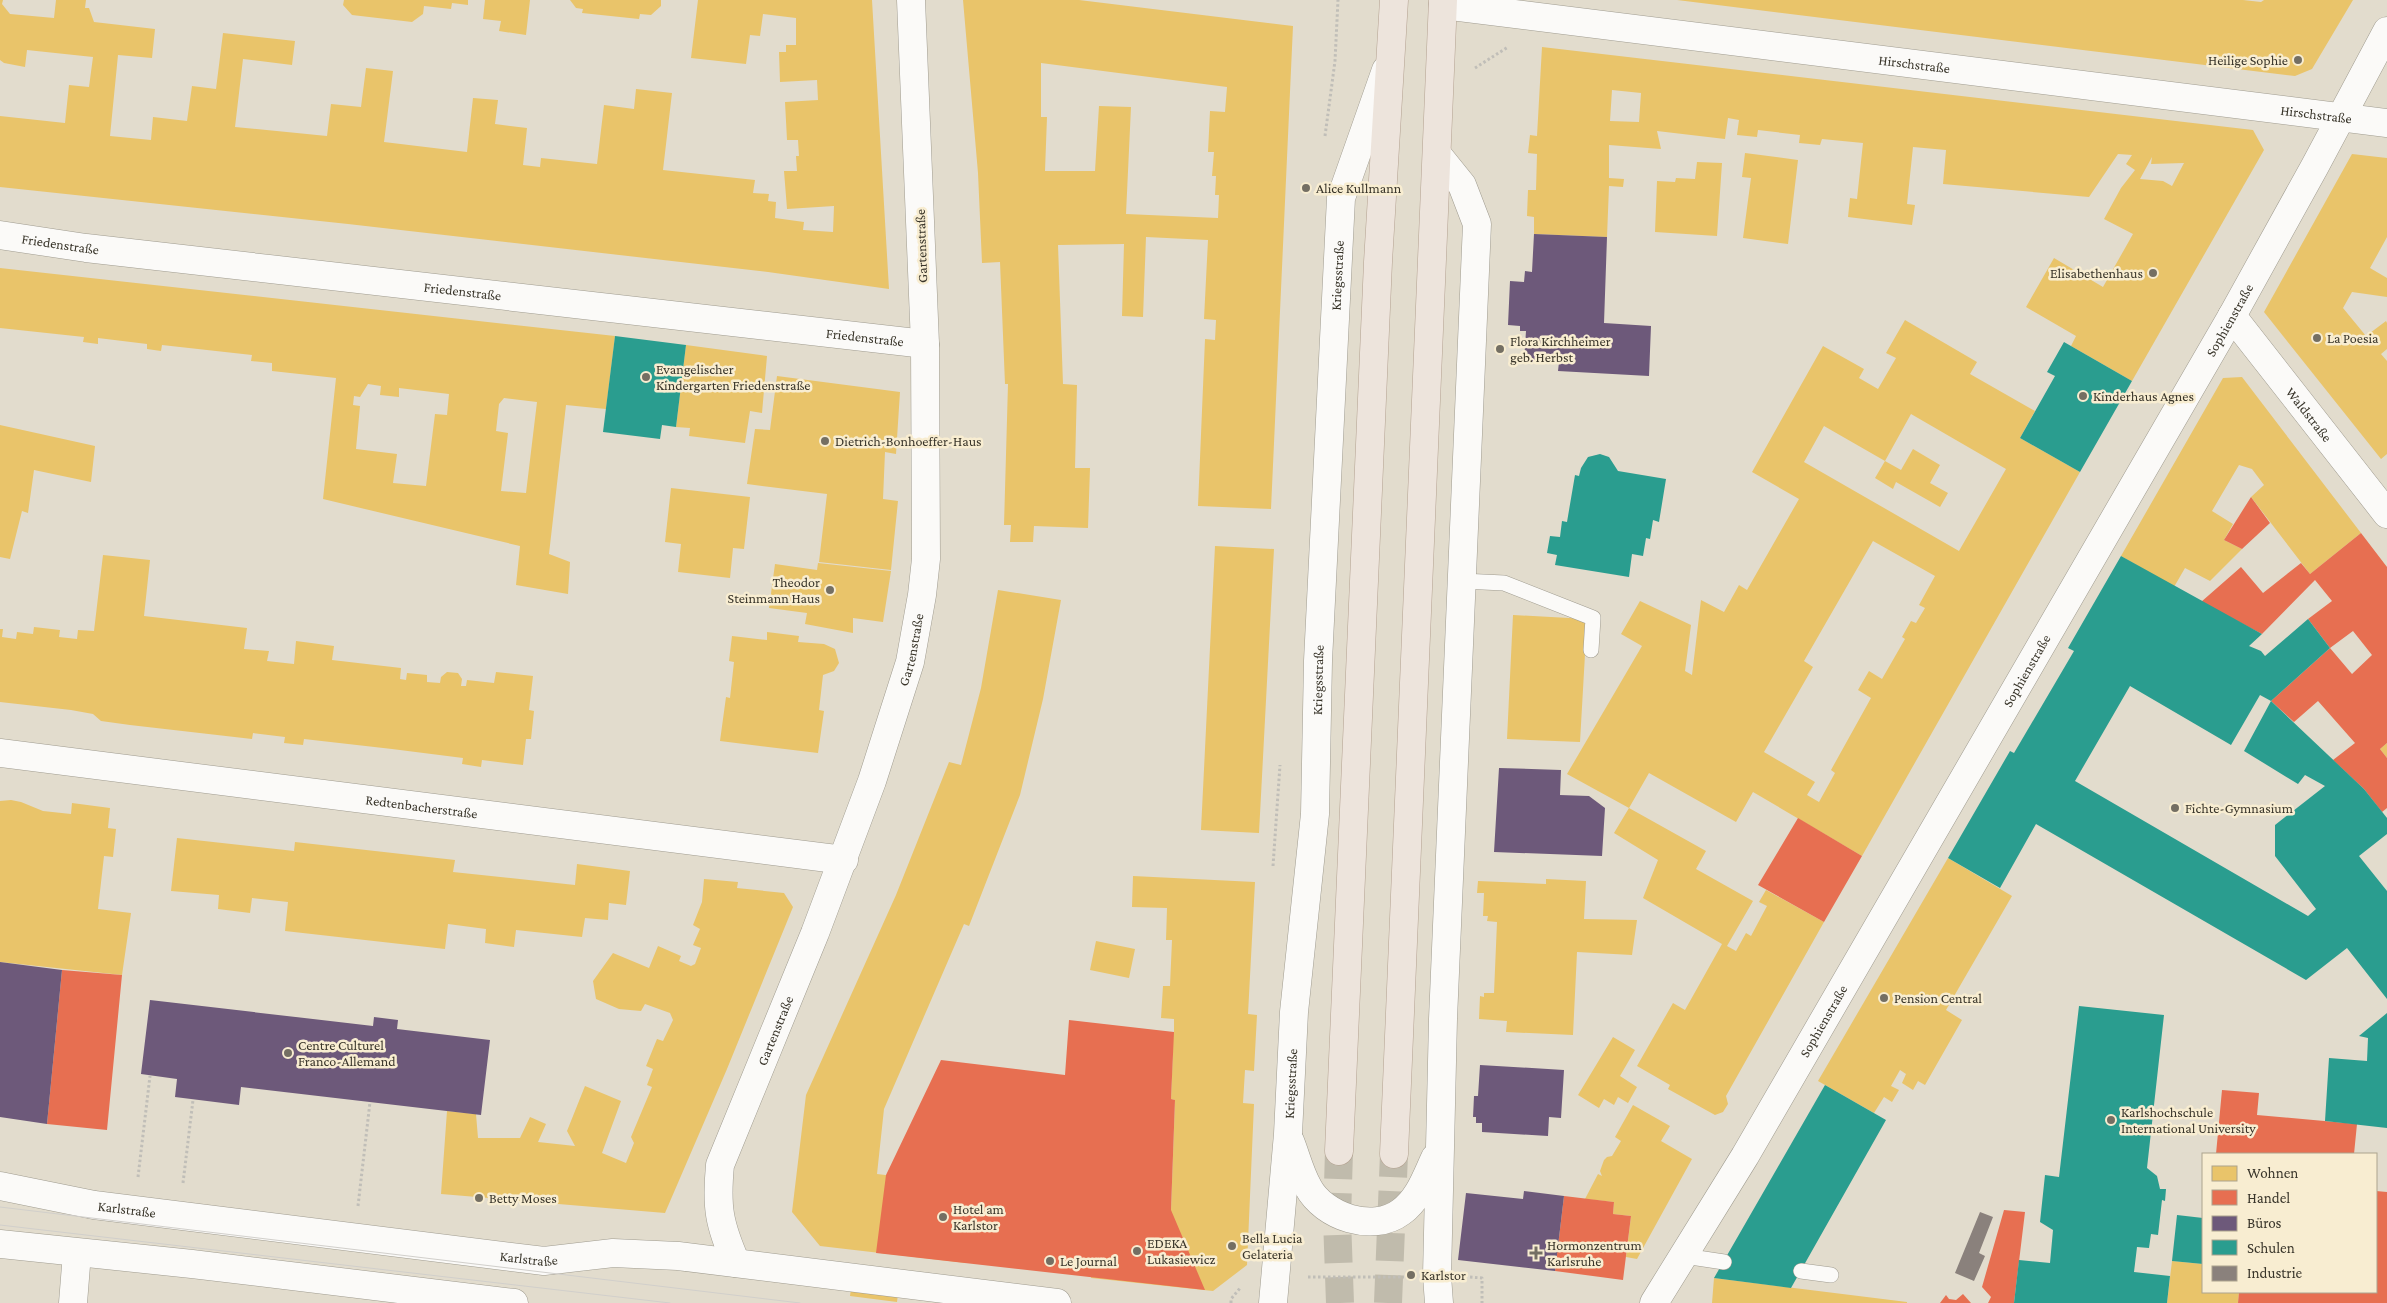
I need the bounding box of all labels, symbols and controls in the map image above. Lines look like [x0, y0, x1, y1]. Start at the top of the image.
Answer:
street label: Hirschstraße [1878, 52, 1951, 76]
place label: Heilige Sophie [2208, 52, 2288, 68]
marker: Heilige Sophie [2292, 54, 2304, 66]
street label: Hirschstraße [2280, 102, 2353, 127]
place label: Alice Kullmann [1316, 180, 1402, 196]
marker: Alice Kullmann [1300, 182, 1312, 194]
street label: Gartenstraße [912, 209, 930, 283]
street label: Friedenstraße [21, 230, 100, 257]
street label: Kriegsstraße [1327, 240, 1347, 311]
place label: Elisabethenhaus [2050, 265, 2143, 281]
marker: Elisabethenhaus [2147, 267, 2159, 279]
street label: Friedenstraße [423, 279, 502, 303]
street label: Sophienstraße [2202, 281, 2256, 359]
street label: Friedenstraße [825, 325, 905, 350]
place label: La Poesia [2327, 330, 2379, 346]
marker: La Poesia [2311, 332, 2323, 344]
place label: Flora Kirchheimer geb. Herbst [1510, 333, 1611, 365]
marker: Flora Kirchheimer geb. Herbst [1494, 343, 1506, 355]
place label: Evangelischer Kindergarten Friedenstraße [656, 361, 810, 393]
marker: Evangelischer Kindergarten Friedenstraße [640, 371, 652, 383]
street label: Waldstraße [2283, 384, 2335, 445]
place label: Kinderhaus Agnes [2093, 388, 2194, 404]
marker: Kinderhaus Agnes [2077, 390, 2089, 402]
place label: Dietrich-Bonhoeffer-Haus [835, 433, 982, 449]
marker: Dietrich-Bonhoeffer-Haus [819, 435, 831, 447]
place label: Theodor Steinmann Haus [728, 574, 820, 606]
marker: Theodor Steinmann Haus [824, 584, 836, 596]
street label: Gartenstraße [895, 612, 927, 688]
street label: Sophienstraße [1999, 632, 2054, 710]
street label: Kriegsstraße [1309, 644, 1327, 715]
street label: Redtenbacherstraße [365, 791, 479, 821]
place label: Fichte-Gymnasium [2185, 800, 2293, 816]
marker: Fichte-Gymnasium [2169, 802, 2181, 814]
street label: Sophienstraße [1796, 982, 1851, 1060]
place label: Pension Central [1894, 990, 1982, 1006]
marker: Pension Central [1878, 992, 1890, 1004]
street label: Gartenstraße [754, 993, 796, 1068]
place label: Centre Culturel Franco-Allemand [298, 1037, 396, 1069]
marker: Centre Culturel Franco-Allemand [282, 1047, 294, 1059]
street label: Kriegsstraße [1281, 1048, 1300, 1119]
place label: Karlshochschule International University [2121, 1104, 2256, 1136]
marker: Karlshochschule International University [2105, 1114, 2117, 1126]
legend [2202, 1153, 2377, 1293]
text: Wohnen [2247, 1165, 2298, 1181]
place label: Betty Moses [489, 1190, 557, 1206]
text: Handel [2247, 1190, 2290, 1206]
marker: Betty Moses [473, 1192, 485, 1204]
street label: Karlstraße [97, 1198, 157, 1221]
place label: Hotel am Karlstor [953, 1201, 1004, 1233]
marker: Hotel am Karlstor [937, 1211, 949, 1223]
text: Büros [2247, 1215, 2282, 1231]
place label: Bella Lucia Gelateria [1242, 1230, 1303, 1262]
place label: EDEKA Lukasiewicz [1147, 1235, 1215, 1267]
place label: Hormonzentrum Karlsruhe [1547, 1237, 1642, 1269]
marker: Bella Lucia Gelateria [1226, 1240, 1238, 1252]
text: Schulen [2247, 1240, 2295, 1256]
marker: EDEKA Lukasiewicz [1131, 1245, 1143, 1257]
marker: Hormonzentrum Karlsruhe [1529, 1246, 1543, 1260]
street label: Karlstraße [499, 1248, 559, 1269]
place label: Le Journal [1060, 1253, 1117, 1269]
marker: Le Journal [1044, 1255, 1056, 1267]
text: Industrie [2247, 1265, 2303, 1281]
place label: Karlstor [1421, 1267, 1466, 1283]
marker: Karlstor [1405, 1269, 1417, 1281]

